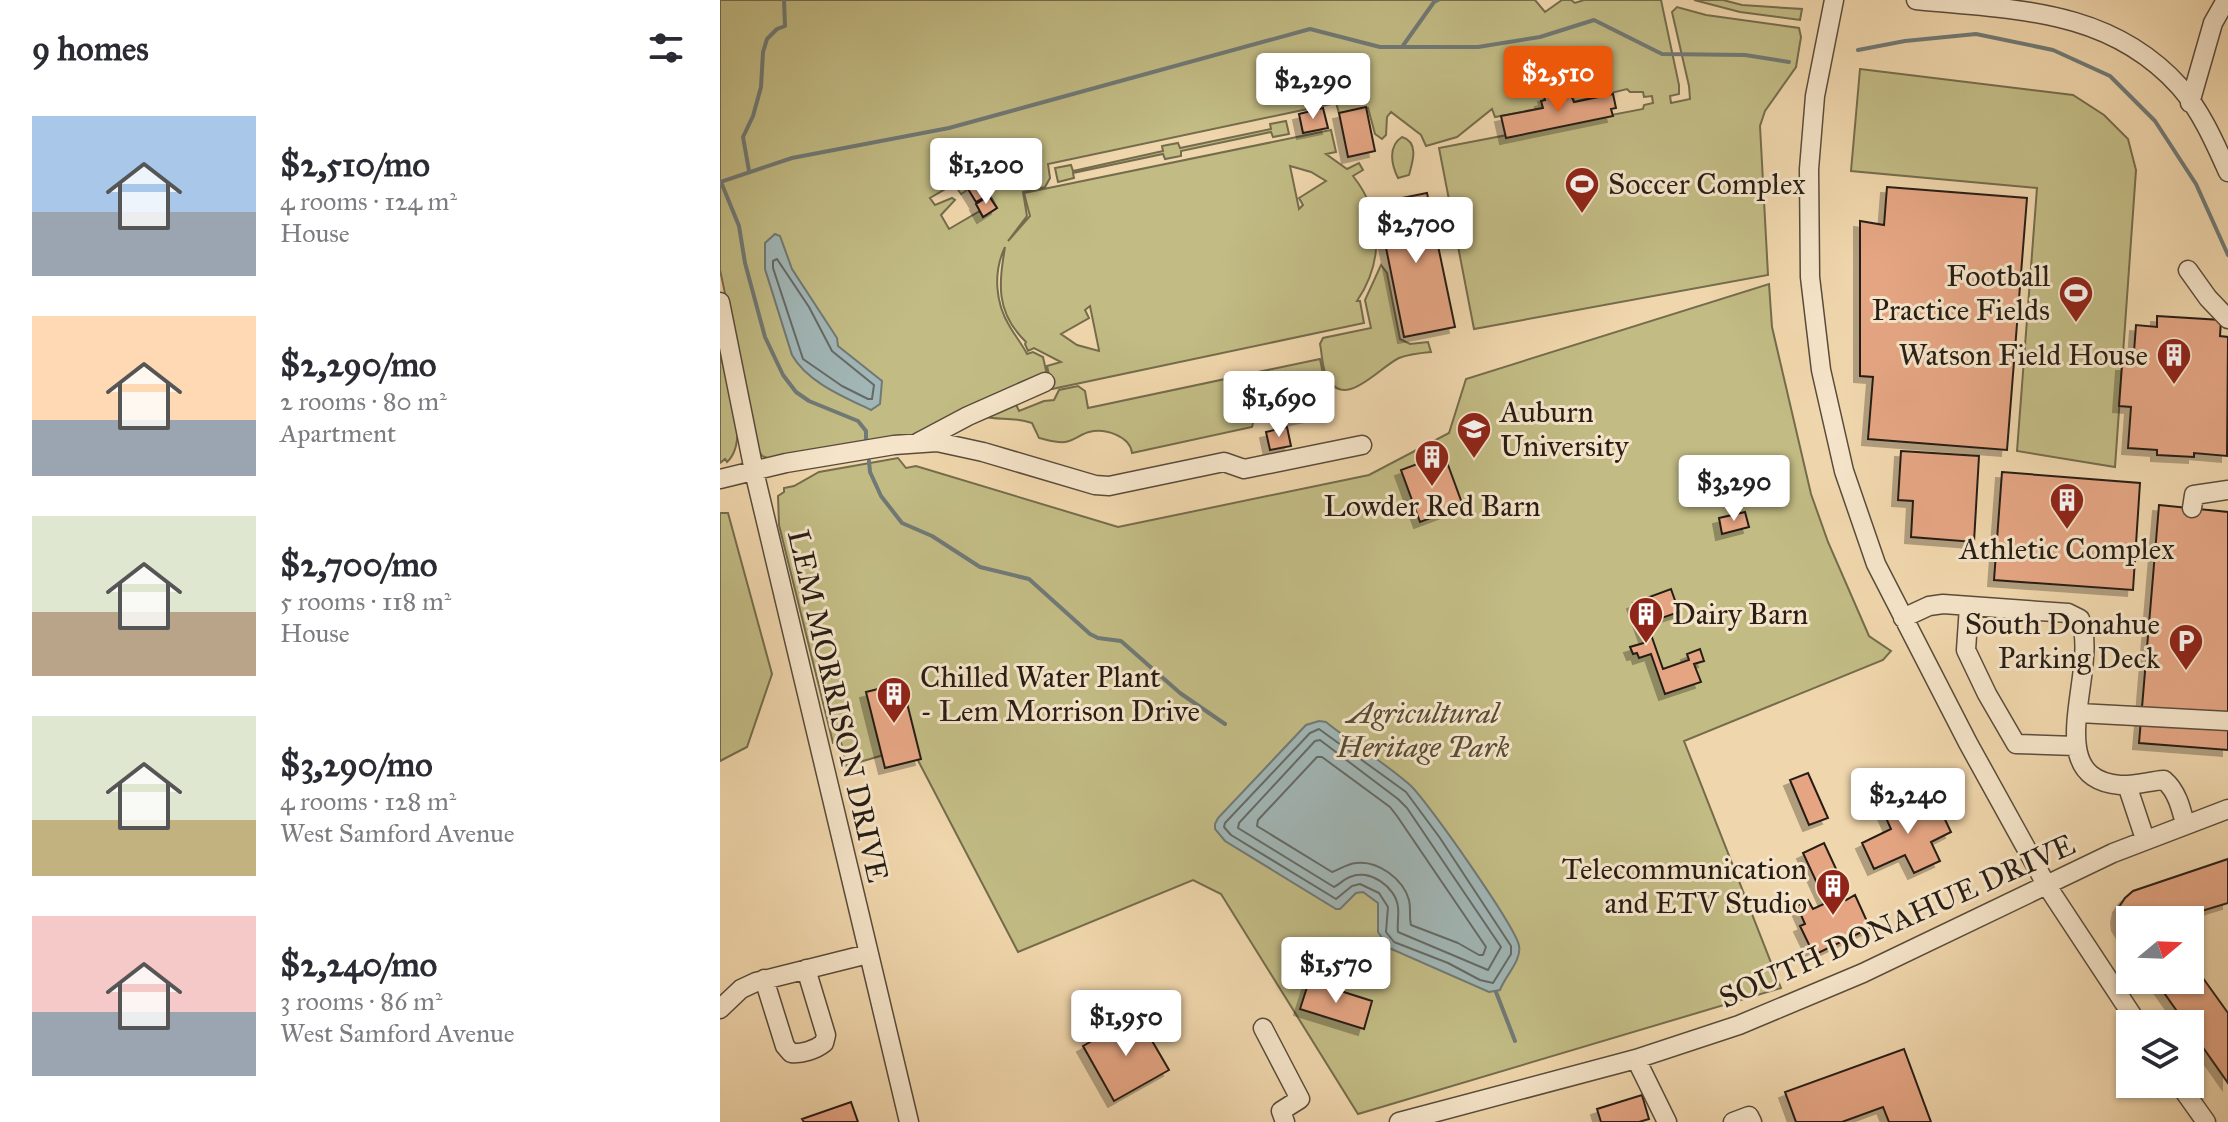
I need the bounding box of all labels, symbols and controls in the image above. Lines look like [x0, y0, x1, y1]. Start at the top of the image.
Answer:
icon: filters [644, 26, 688, 70]
text: 9 homes [32, 28, 149, 69]
pin: $2,510 [1493, 46, 1623, 114]
pin: $2,290 [1248, 53, 1378, 121]
text: $2,510 [1522, 56, 1594, 88]
text: $2,290 [1274, 63, 1352, 95]
pin: $1,200 [921, 138, 1051, 206]
text: $2,510/mo [280, 144, 430, 185]
icon: home [96, 148, 192, 244]
text: $1,200 [948, 148, 1024, 180]
sports icon: Soccer Complex [1563, 165, 1601, 215]
place label: Soccer Complex [1608, 166, 1806, 202]
text: 4 rooms · 124 m² [280, 185, 457, 217]
pin: $2,700 [1351, 197, 1481, 265]
text: $2,700 [1377, 207, 1455, 239]
text: House [280, 217, 350, 249]
place label: Football Practice Fields [1872, 258, 2051, 328]
sports icon: Football Practice Fields [2057, 274, 2095, 324]
building icon: Watson Field House [2155, 336, 2193, 386]
place label: Watson Field House [1899, 337, 2148, 373]
text: $2,290/mo [280, 344, 436, 385]
icon: home [96, 348, 192, 444]
pin: $1,690 [1214, 371, 1344, 439]
text: $1,690 [1241, 381, 1317, 413]
text: 2 rooms · 80 m² [280, 385, 447, 417]
place label: Auburn University [1498, 394, 1630, 464]
school or university icon: Auburn University [1455, 410, 1493, 460]
text: Apartment [280, 417, 396, 449]
building icon: Lowder Red Barn [1413, 438, 1451, 488]
pin: $3,290 [1669, 455, 1799, 523]
text: $3,290 [1697, 465, 1771, 497]
building icon: Athletic Complex [2048, 481, 2086, 531]
place label: Lowder Red Barn [1323, 488, 1541, 524]
street label: LEM MORRISON DRIVE [780, 526, 896, 886]
place label: Athletic Complex [1957, 531, 2175, 567]
text: $2,700/mo [280, 544, 437, 585]
icon: home [96, 548, 192, 644]
text: 5 rooms · 118 m² [280, 585, 451, 617]
building icon: Dairy Barn [1627, 595, 1665, 645]
place label: Dairy Barn [1672, 596, 1808, 632]
place label: South Donahue Parking Deck [1965, 606, 2160, 676]
text: House [280, 617, 350, 649]
parking icon: South Donahue Parking Deck [2167, 622, 2205, 672]
place label: Chilled Water Plant - Lem Morrison Drive [920, 659, 1200, 729]
building icon: Chilled Water Plant - Lem Morrison Drive [875, 675, 913, 725]
park label: Agricultural Heritage Park [1335, 695, 1510, 765]
text: $3,290/mo [280, 744, 433, 785]
icon: home [96, 748, 192, 844]
pin: $2,240 [1843, 768, 1973, 836]
text: $2,240 [1869, 778, 1947, 810]
text: 4 rooms · 128 m² [280, 785, 456, 817]
text: West Samford Avenue [280, 817, 515, 849]
street label: SOUTH DONAHUE DRIVE [1714, 826, 2080, 1016]
place label: Telecommunication and ETV Studio [1562, 851, 1807, 921]
building icon: Telecommunication and ETV Studio [1814, 867, 1852, 917]
north arrow [2116, 906, 2204, 994]
map controls [2116, 906, 2204, 1098]
pin: $1,570 [1271, 937, 1401, 1005]
text: $2,240/mo [280, 944, 437, 985]
text: $1,570 [1299, 947, 1373, 979]
icon: home [96, 948, 192, 1044]
text: 3 rooms · 86 m² [280, 985, 443, 1017]
pin: $1,950 [1061, 990, 1191, 1058]
text: $1,950 [1089, 1000, 1163, 1032]
button: layers [2116, 1010, 2204, 1098]
text: West Samford Avenue [280, 1017, 515, 1049]

